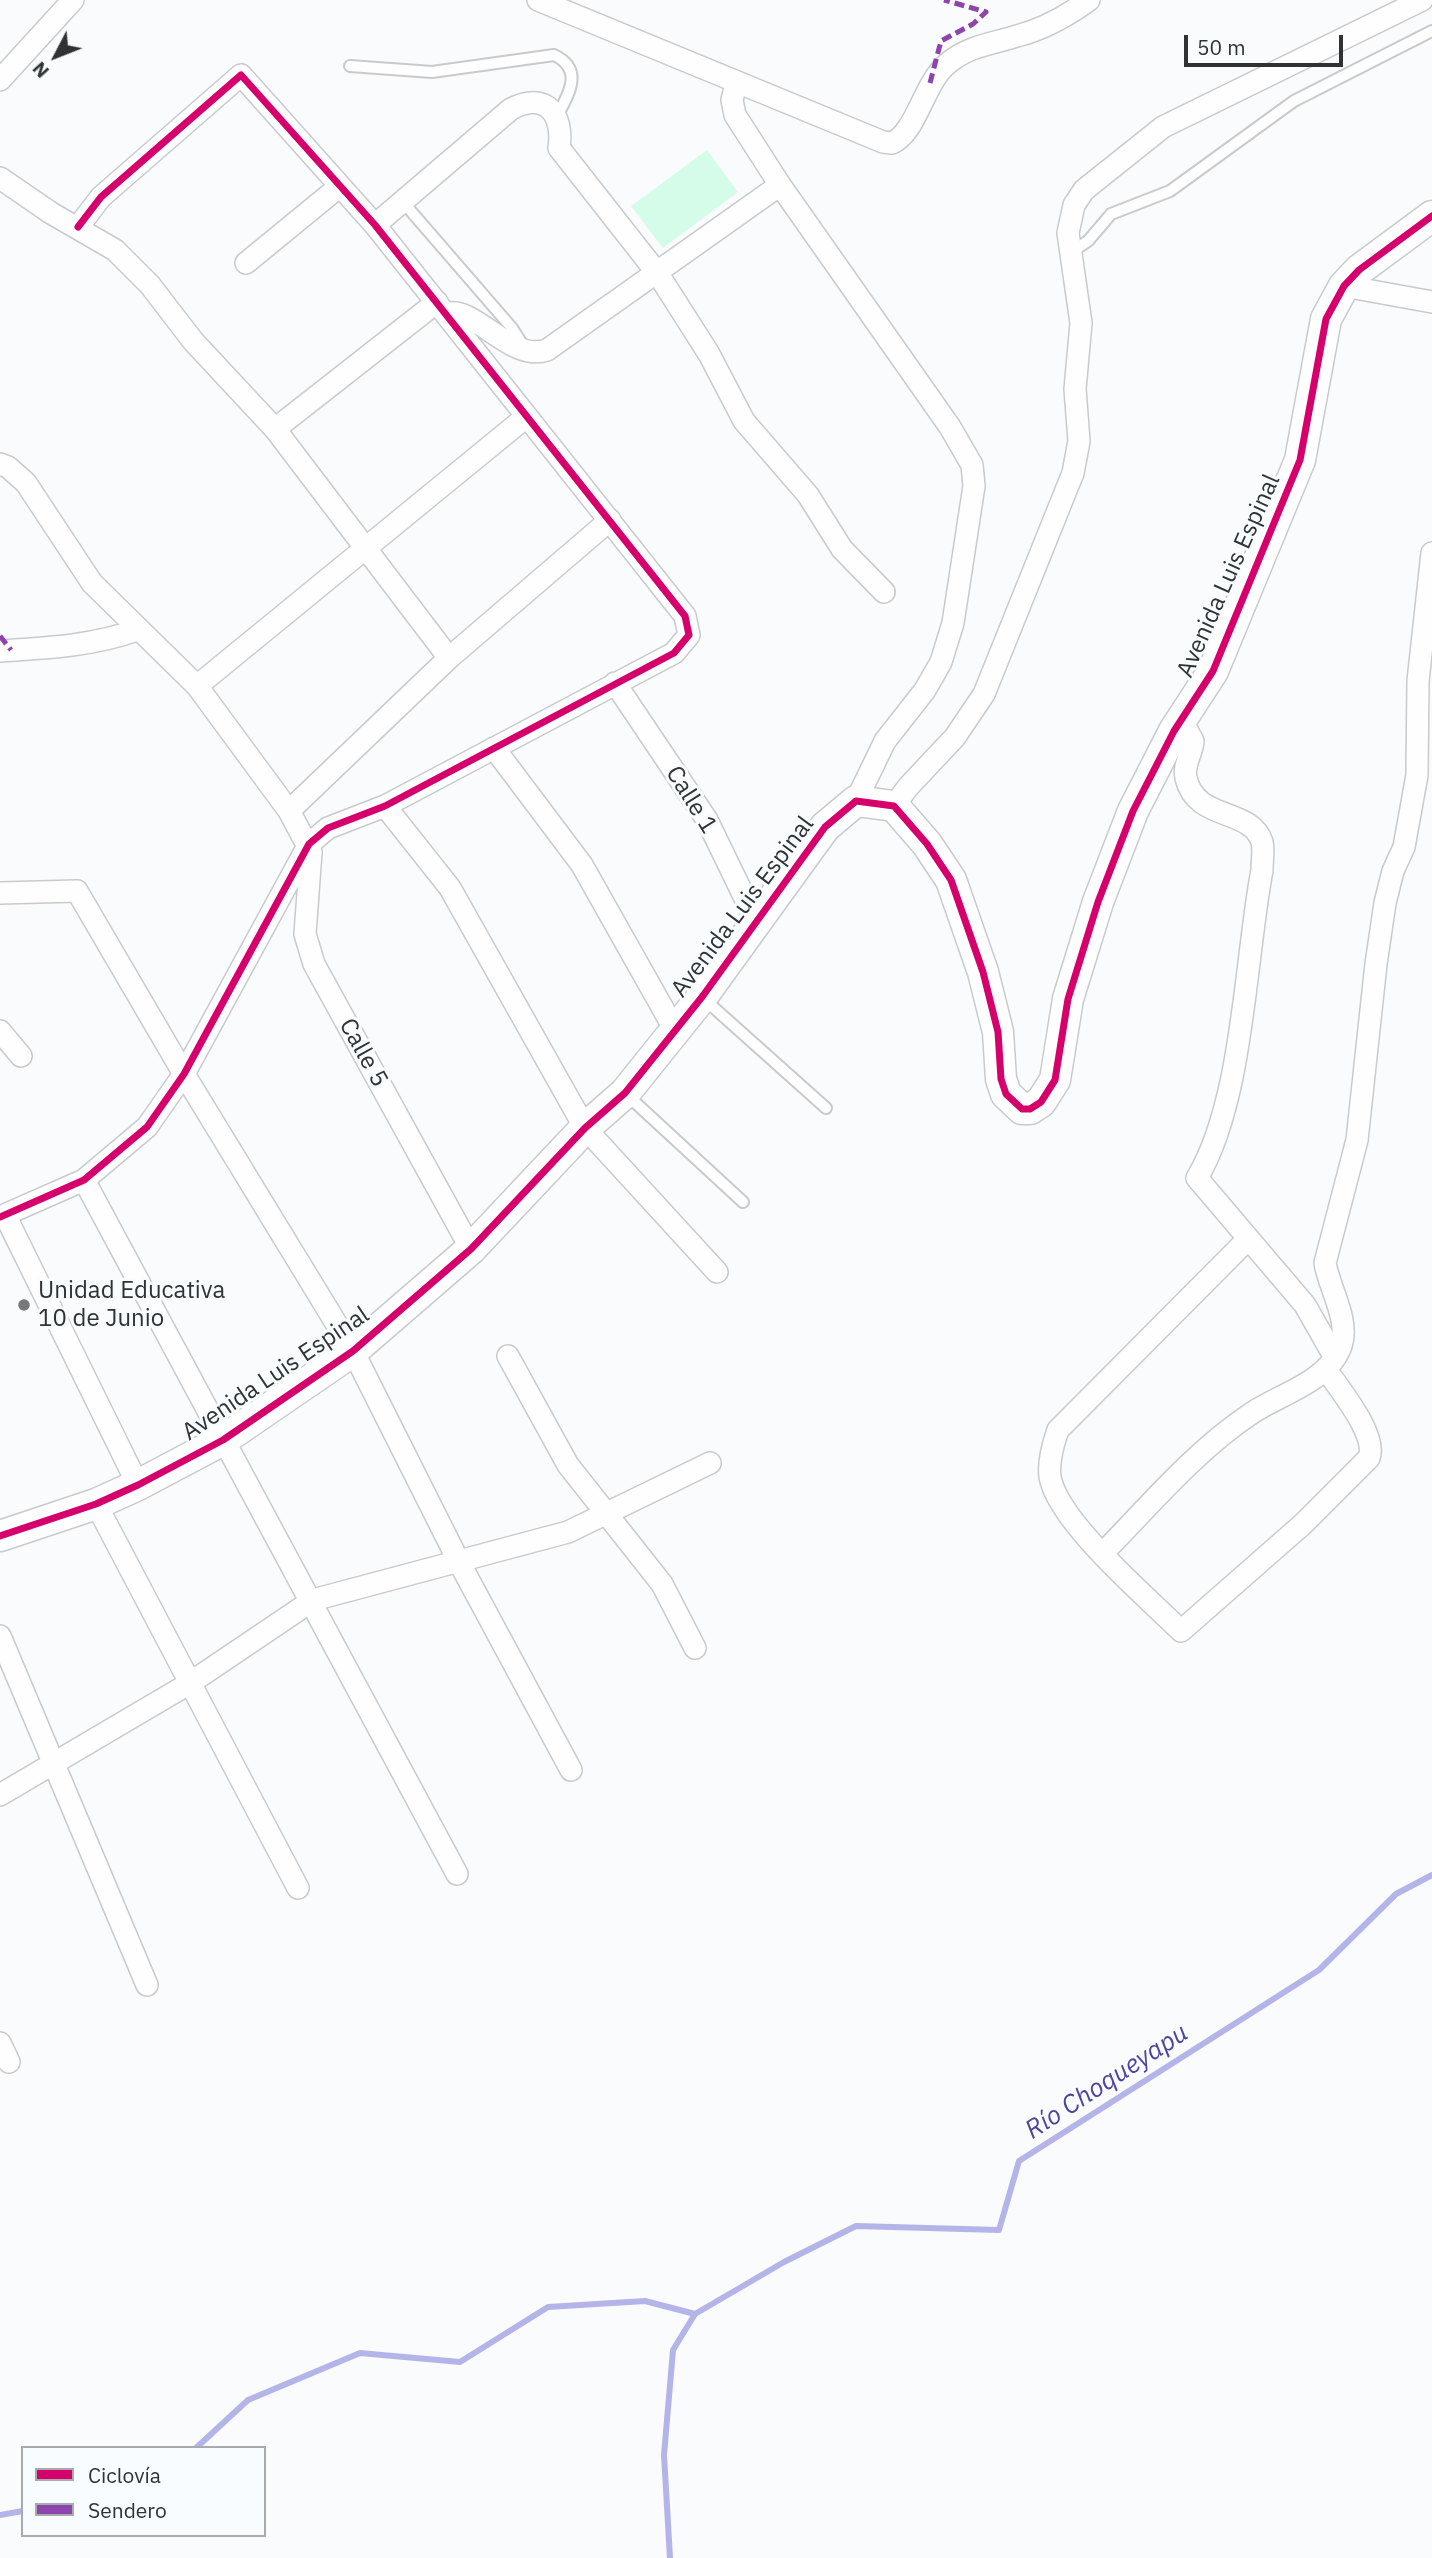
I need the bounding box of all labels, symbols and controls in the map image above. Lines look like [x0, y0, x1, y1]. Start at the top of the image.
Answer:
north arrow [21, 21, 91, 91]
scale bar [1187, 21, 1346, 65]
text: 50 m [1197, 33, 1246, 61]
text: N [27, 57, 54, 83]
street label: Avenida Luis Espinal [1171, 470, 1287, 682]
street label: Calle 1 [659, 761, 723, 839]
street label: Avenida Luis Espinal [666, 811, 820, 1003]
street label: Calle 5 [332, 1014, 394, 1092]
place label: Unidad Educativa 10 de Junio [38, 1277, 225, 1333]
marker: Unidad Educativa 10 de Junio [16, 1297, 32, 1313]
street label: Avenida Luis Espinal [177, 1301, 375, 1447]
water label: Río Choqueyapu [1020, 2018, 1194, 2146]
legend [21, 2446, 266, 2537]
text: Ciclovía [88, 2461, 161, 2489]
text: Sendero [88, 2496, 167, 2524]

